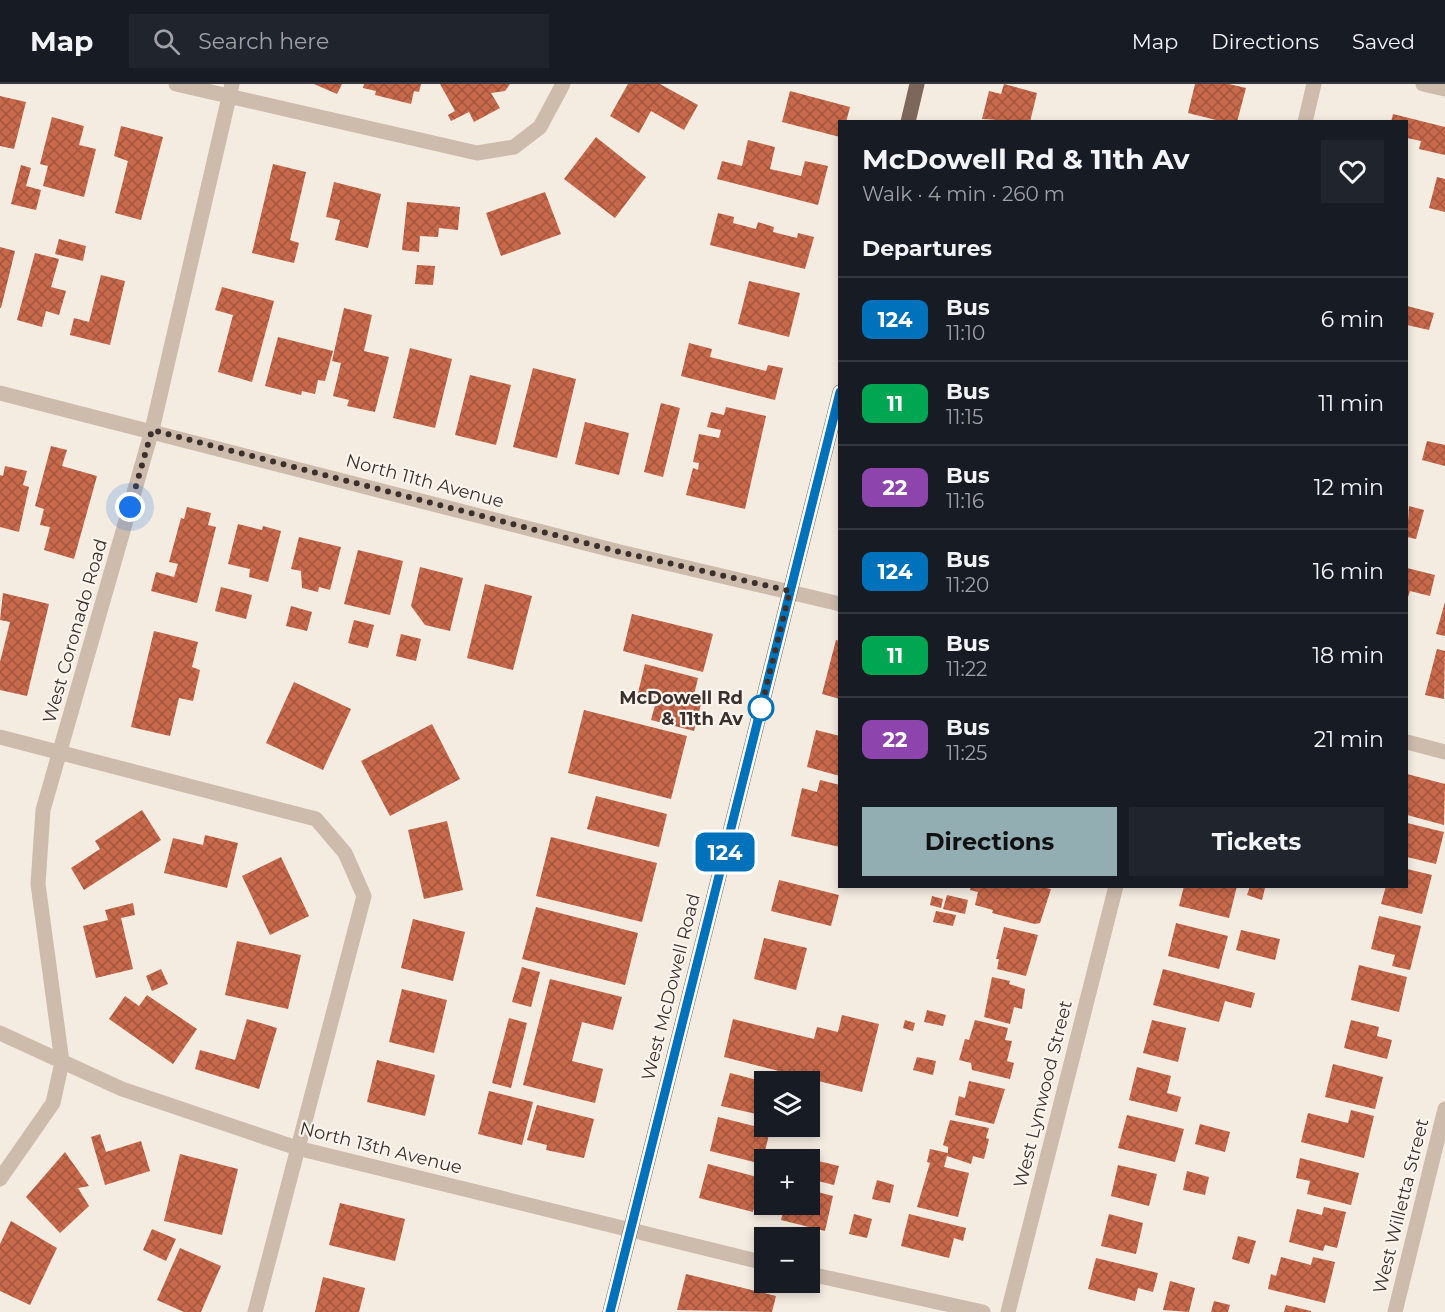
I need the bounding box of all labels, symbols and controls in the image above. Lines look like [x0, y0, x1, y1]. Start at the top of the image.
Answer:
search box [129, 14, 549, 68]
text: Map [30, 24, 93, 58]
icon: search [150, 25, 183, 58]
text: Search here [198, 28, 329, 55]
text: Map [1132, 29, 1178, 54]
text: Directions [1211, 29, 1319, 54]
text: Saved [1352, 29, 1415, 54]
button: heart [1321, 140, 1384, 203]
text: McDowell Rd & 11th Av [862, 142, 1190, 176]
text: Walk · 4 min · 260 m [862, 182, 1065, 206]
text: Departures [862, 235, 992, 262]
text: Bus [946, 294, 990, 321]
text: 6 min [1321, 306, 1384, 333]
text: 124 [878, 307, 912, 332]
text: 11:10 [946, 321, 985, 345]
text: Bus [946, 378, 990, 405]
text: 11 min [1318, 390, 1384, 417]
text: 11 [887, 391, 903, 416]
text: 11:15 [946, 405, 983, 429]
street label: North 11th Avenue [344, 449, 507, 513]
text: Bus [946, 462, 990, 489]
text: 12 min [1314, 474, 1384, 501]
text: 22 [883, 475, 907, 500]
text: 11:16 [946, 489, 984, 513]
your location [115, 492, 145, 522]
street label: West Coronado Road [38, 536, 112, 726]
text: Bus [946, 546, 990, 573]
text: 16 min [1313, 558, 1384, 585]
text: 124 [878, 559, 912, 584]
text: 11:20 [946, 573, 989, 597]
text: Bus [946, 630, 990, 657]
text: 18 min [1312, 642, 1384, 669]
text: 11 [887, 643, 903, 668]
text: 11:22 [946, 657, 987, 681]
place label: McDowell Rd & 11th Av [619, 687, 743, 730]
marker: McDowell Rd & 11th Av [748, 695, 774, 721]
text: Bus [946, 714, 990, 741]
text: 21 min [1314, 726, 1384, 753]
text: 22 [883, 727, 907, 752]
text: 11:25 [946, 741, 987, 765]
button: Directions [862, 807, 1117, 876]
button: Tickets [1129, 807, 1384, 876]
line badge: 124 [690, 832, 760, 872]
text: 124 [708, 840, 742, 865]
street label: West McDowell Road [637, 891, 705, 1083]
street label: West Lynwood Street [1009, 998, 1077, 1190]
map controls [754, 1071, 820, 1293]
button: layers [754, 1071, 820, 1137]
street label: West Willetta Street [1369, 1116, 1433, 1296]
street label: North 13th Avenue [298, 1117, 464, 1179]
button: + [754, 1149, 820, 1215]
button: − [754, 1227, 820, 1293]

